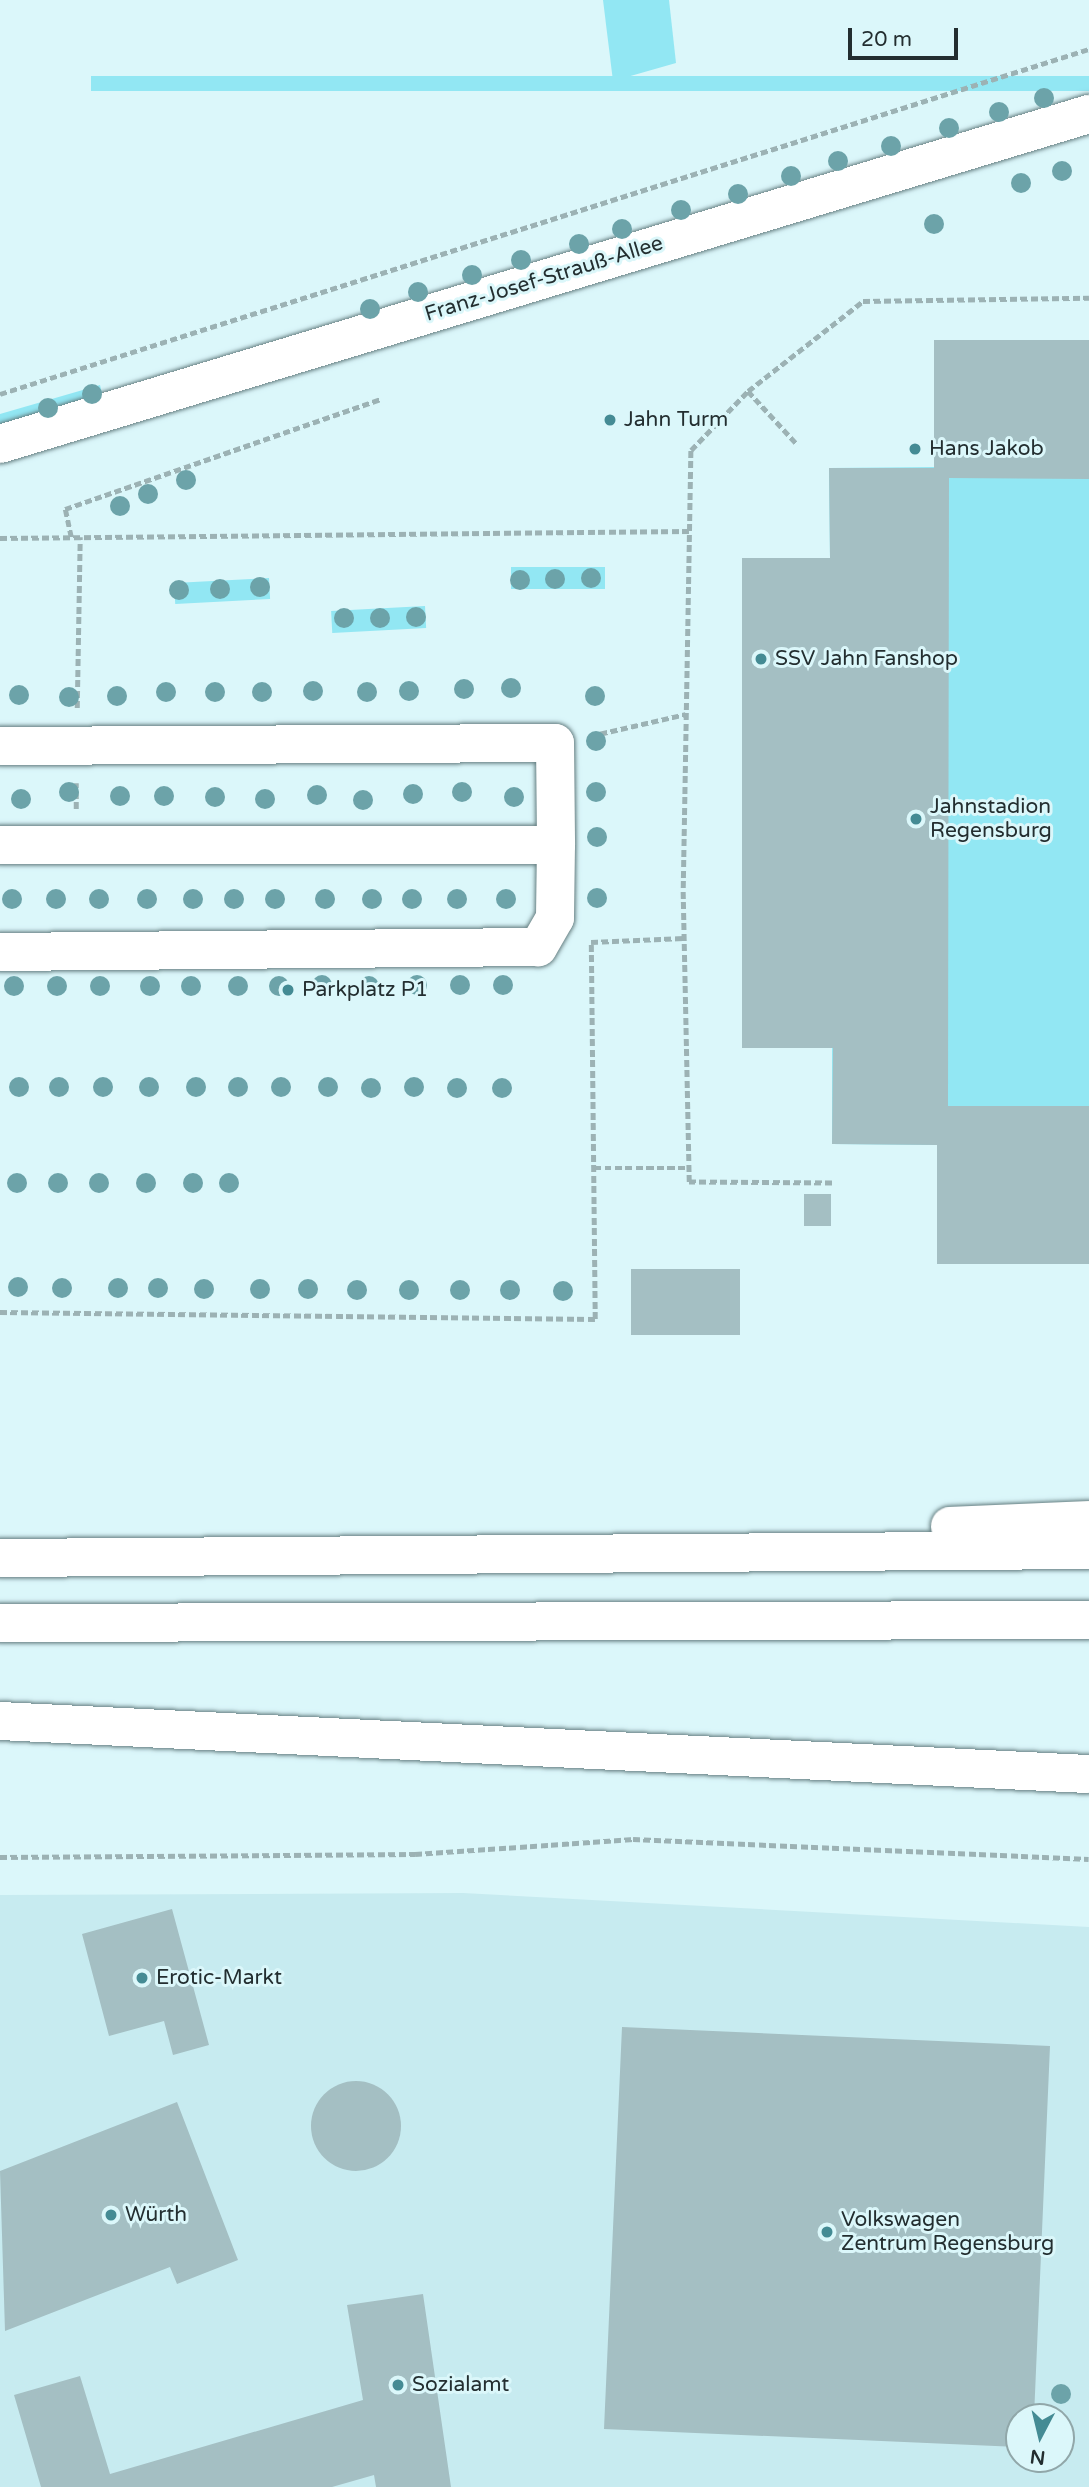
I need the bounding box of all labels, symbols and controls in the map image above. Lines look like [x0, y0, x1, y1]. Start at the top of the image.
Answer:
scale bar [851, 14, 961, 58]
text: 20 m [861, 27, 912, 52]
street label: Franz-Josef-Strauß-Allee [422, 231, 666, 327]
place label: Jahn Turm [624, 407, 728, 433]
marker: Jahn Turm [602, 412, 618, 428]
place label: Hans Jakob [929, 436, 1044, 462]
marker: Hans Jakob [907, 441, 923, 457]
place label: SSV Jahn Fanshop [775, 646, 958, 672]
marker: SSV Jahn Fanshop [753, 651, 769, 667]
place label: Jahnstadion Regensburg [930, 794, 1052, 844]
marker: Jahnstadion Regensburg [908, 811, 924, 827]
place label: Parkplatz P1 [302, 977, 428, 1003]
marker: Parkplatz P1 [280, 982, 296, 998]
place label: Erotic-Markt [156, 1965, 282, 1991]
marker: Erotic-Markt [134, 1970, 150, 1986]
place label: Würth [125, 2202, 187, 2228]
marker: Würth [103, 2207, 119, 2223]
place label: Volkswagen Zentrum Regensburg [841, 2207, 1054, 2257]
marker: Volkswagen Zentrum Regensburg [819, 2224, 835, 2240]
place label: Sozialamt [412, 2372, 509, 2398]
marker: Sozialamt [390, 2377, 406, 2393]
north arrow [1005, 2403, 1075, 2473]
text: N [1029, 2445, 1047, 2469]

